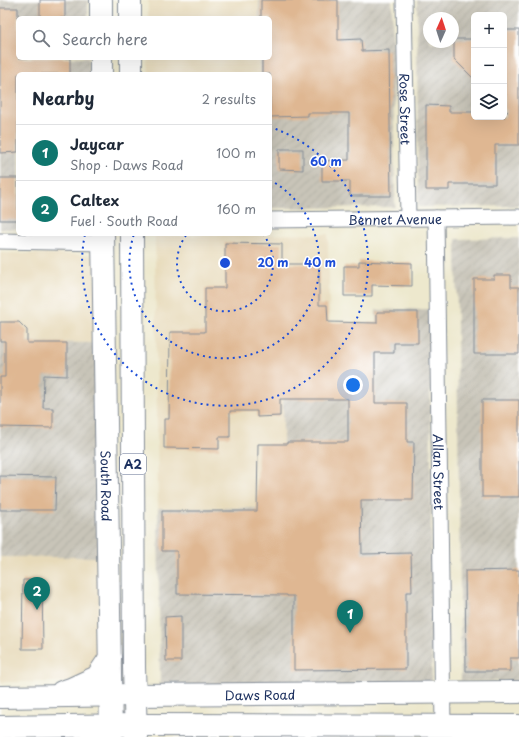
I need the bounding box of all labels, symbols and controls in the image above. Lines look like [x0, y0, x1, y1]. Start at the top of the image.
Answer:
north arrow [423, 12, 459, 48]
map controls [471, 12, 507, 120]
button: + [471, 12, 507, 48]
search box [16, 16, 272, 60]
icon: search [30, 27, 52, 49]
text: Search here [62, 27, 148, 50]
button: − [471, 48, 507, 84]
street label: Rose Street [396, 73, 416, 145]
button: layers [471, 84, 507, 120]
text: Nearby [32, 85, 94, 111]
text: 2 results [202, 89, 256, 108]
text: Jaycar [70, 132, 124, 155]
text: 1 [42, 143, 48, 162]
text: 100 m [216, 143, 256, 162]
text: 60 m [310, 152, 342, 170]
text: Shop · Daws Road [70, 155, 183, 174]
text: Caltex [70, 188, 119, 211]
text: 2 [40, 199, 50, 218]
text: 160 m [217, 199, 256, 218]
street label: Bennet Avenue [348, 208, 442, 229]
text: Fuel · South Road [70, 211, 178, 230]
text: 20 m [257, 253, 289, 271]
text: 40 m [304, 253, 336, 271]
centre of rings [218, 256, 232, 270]
your location [343, 375, 363, 395]
street label: Allan Street [429, 434, 450, 510]
street label: South Road [97, 450, 117, 522]
road number: A2 [120, 454, 146, 474]
pin: 2 [24, 577, 50, 610]
pin: 1 [337, 600, 363, 633]
street label: Daws Road [225, 684, 295, 704]

